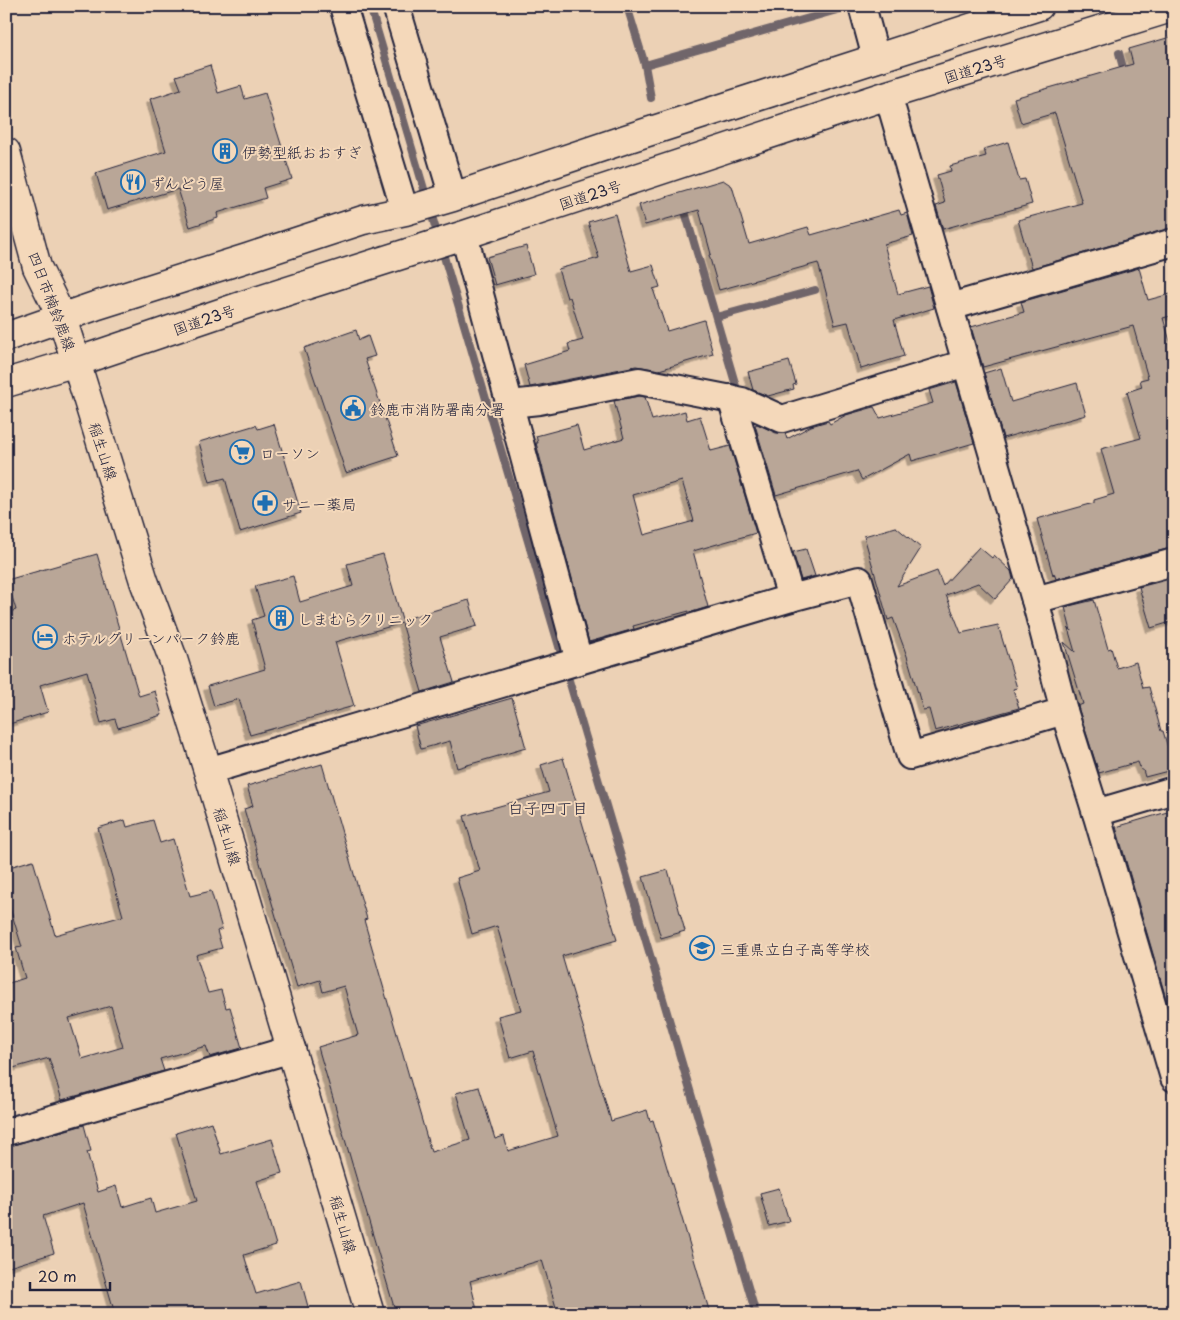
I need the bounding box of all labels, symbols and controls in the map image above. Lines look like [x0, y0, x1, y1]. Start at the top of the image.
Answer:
street label: 国道23号 [940, 47, 1010, 89]
building icon: 伊勢型紙おおすぎ [212, 138, 238, 164]
place label: 伊勢型紙おおすぎ [242, 140, 362, 163]
restaurant icon: ずんどう屋 [120, 169, 146, 195]
place label: ずんどう屋 [150, 171, 224, 194]
street label: 国道23号 [555, 173, 625, 215]
street label: 四日市楠鈴鹿線 [23, 248, 83, 354]
street label: 国道23号 [169, 297, 239, 341]
public building icon: 鈴鹿市消防署南分署 [340, 395, 366, 421]
place label: 鈴鹿市消防署南分署 [370, 397, 505, 420]
street label: 稲生山線 [84, 419, 124, 483]
supermarket icon: ローソン [229, 439, 255, 465]
place label: ローソン [260, 441, 320, 464]
pharmacy icon: サニー薬局 [252, 490, 278, 516]
place label: サニー薬局 [282, 492, 357, 515]
building icon: しまむらクリニック [268, 605, 294, 631]
place label: しまむらクリニック [298, 607, 433, 630]
hotel icon: ホテルグリーンパーク鈴鹿 [32, 624, 58, 650]
place label: ホテルグリーンパーク鈴鹿 [62, 626, 240, 649]
district label: 白子四丁目 [508, 795, 588, 819]
street label: 稲生山線 [208, 804, 248, 868]
school or university icon: 三重県立白子高等学校 [689, 935, 715, 961]
place label: 三重県立白子高等学校 [720, 937, 870, 960]
street label: 稲生山線 [325, 1192, 363, 1256]
scale bar [30, 1260, 110, 1292]
text: 20 m [38, 1264, 77, 1287]

